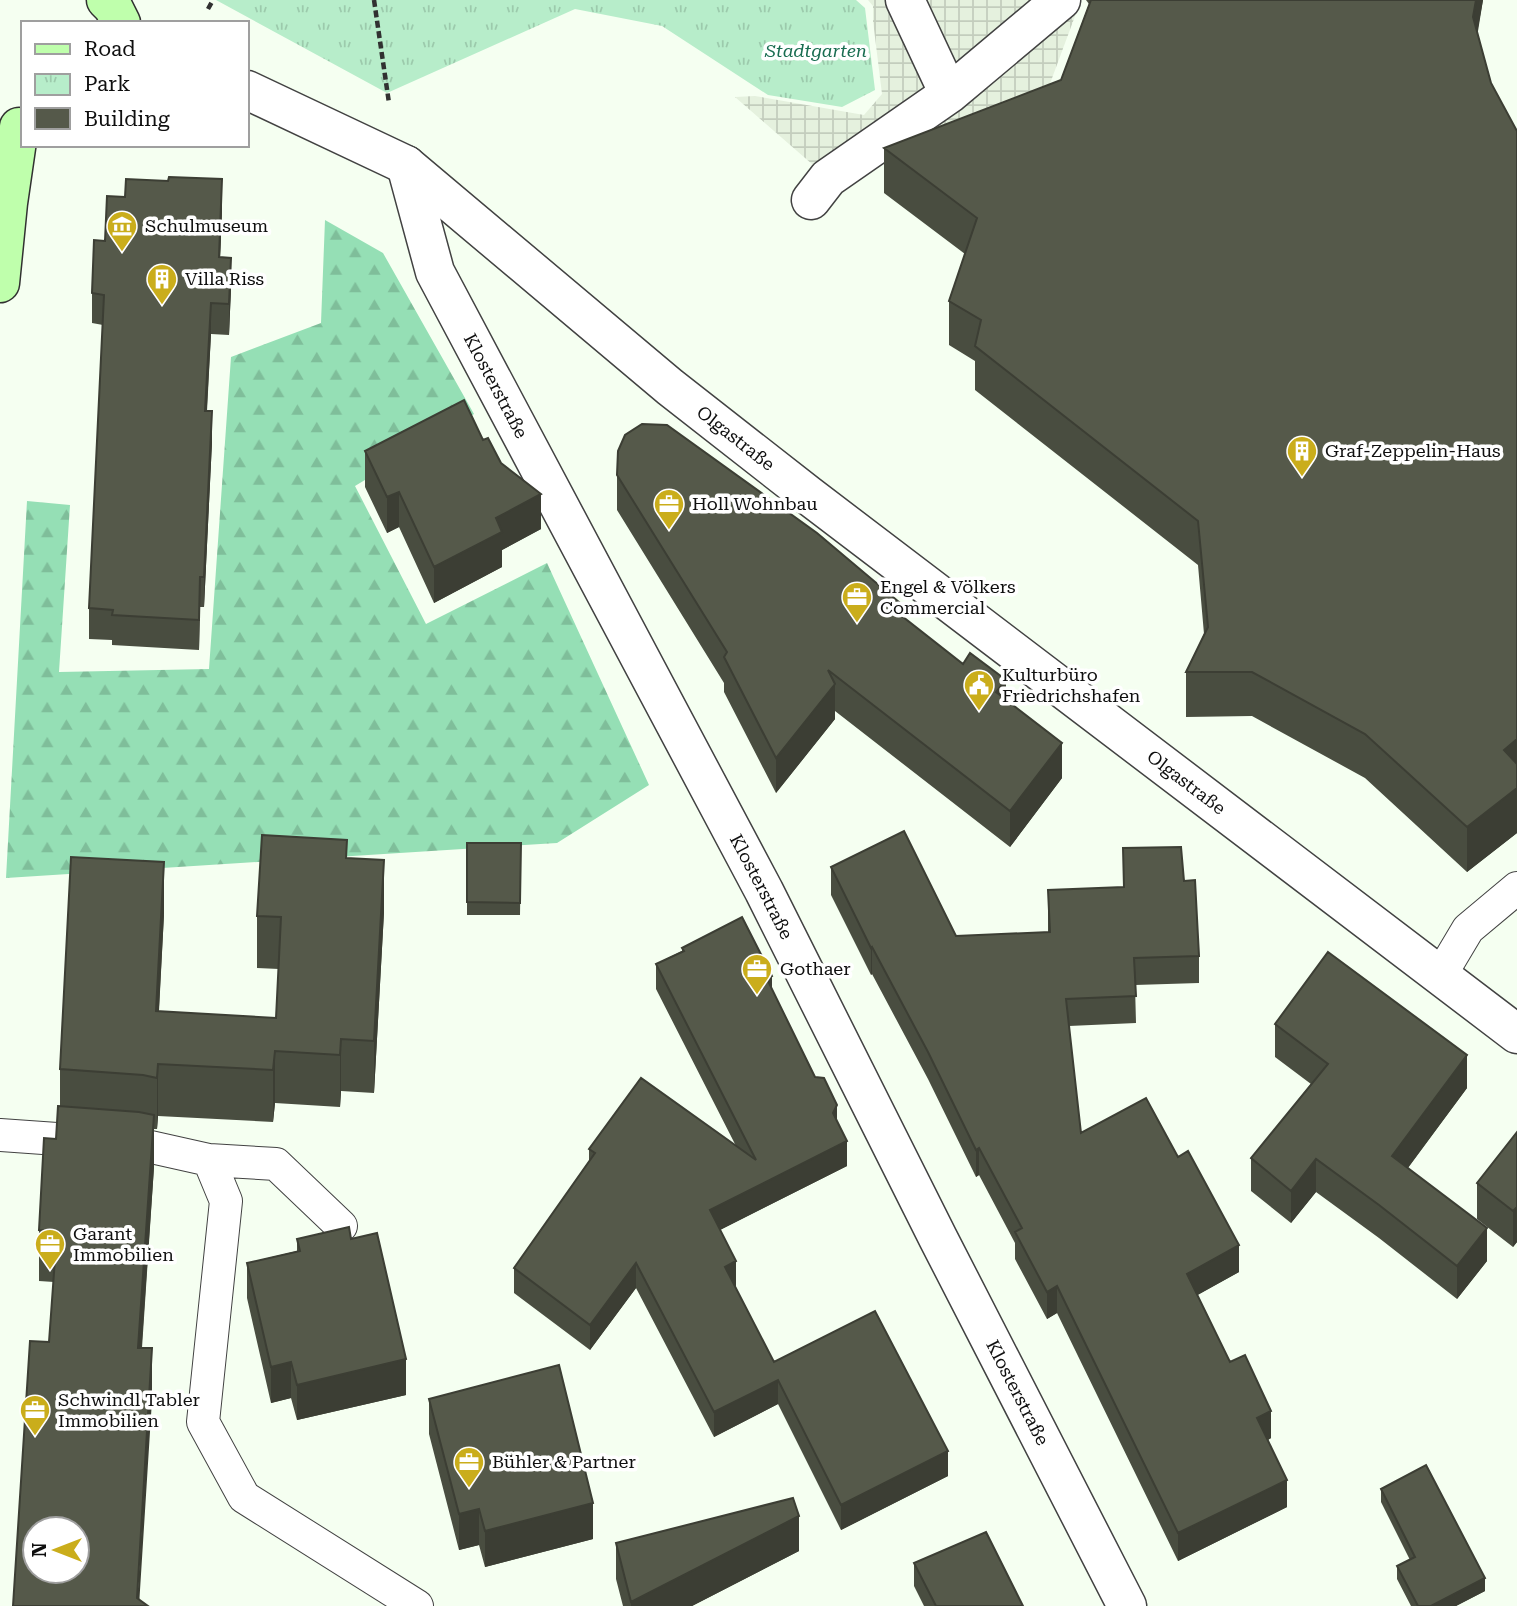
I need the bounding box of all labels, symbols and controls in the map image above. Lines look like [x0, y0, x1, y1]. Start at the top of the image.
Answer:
legend [21, 21, 248, 147]
text: Road [84, 37, 136, 61]
park label: Stadtgarten [764, 40, 867, 61]
text: Park [84, 72, 130, 96]
text: Building [84, 107, 170, 131]
museum icon: Schulmuseum [105, 209, 139, 253]
place label: Schulmuseum [145, 215, 268, 236]
building icon: Villa Riss [145, 262, 179, 306]
place label: Villa Riss [185, 268, 264, 289]
street label: Klosterstraße [460, 330, 532, 442]
street label: Olgastraße [693, 401, 779, 475]
building icon: Graf-Zeppelin-Haus [1285, 434, 1319, 478]
place label: Graf-Zeppelin-Haus [1325, 440, 1501, 461]
office icon: Holl Wohnbau [652, 487, 686, 531]
place label: Holl Wohnbau [692, 493, 817, 514]
place label: Engel & Völkers Commercial [880, 576, 1016, 618]
office icon: Engel & Völkers Commercial [840, 580, 874, 624]
place label: Kulturbüro Friedrichshafen [1002, 664, 1141, 706]
public building icon: Kulturbüro Friedrichshafen [962, 668, 996, 712]
street label: Olgastraße [1143, 746, 1230, 819]
street label: Klosterstraße [726, 831, 798, 943]
office icon: Gothaer [740, 952, 774, 996]
place label: Gothaer [780, 958, 851, 979]
place label: Garant Immobilien [73, 1223, 174, 1265]
office icon: Garant Immobilien [33, 1227, 67, 1271]
street label: Klosterstraße [982, 1336, 1054, 1449]
place label: Schwindl Tabler Immobilien [58, 1389, 200, 1431]
office icon: Schwindl Tabler Immobilien [18, 1393, 52, 1437]
office icon: Bühler & Partner [452, 1445, 486, 1489]
place label: Bühler & Partner [492, 1451, 636, 1472]
north arrow [21, 1515, 91, 1585]
text: N [28, 1542, 51, 1557]

